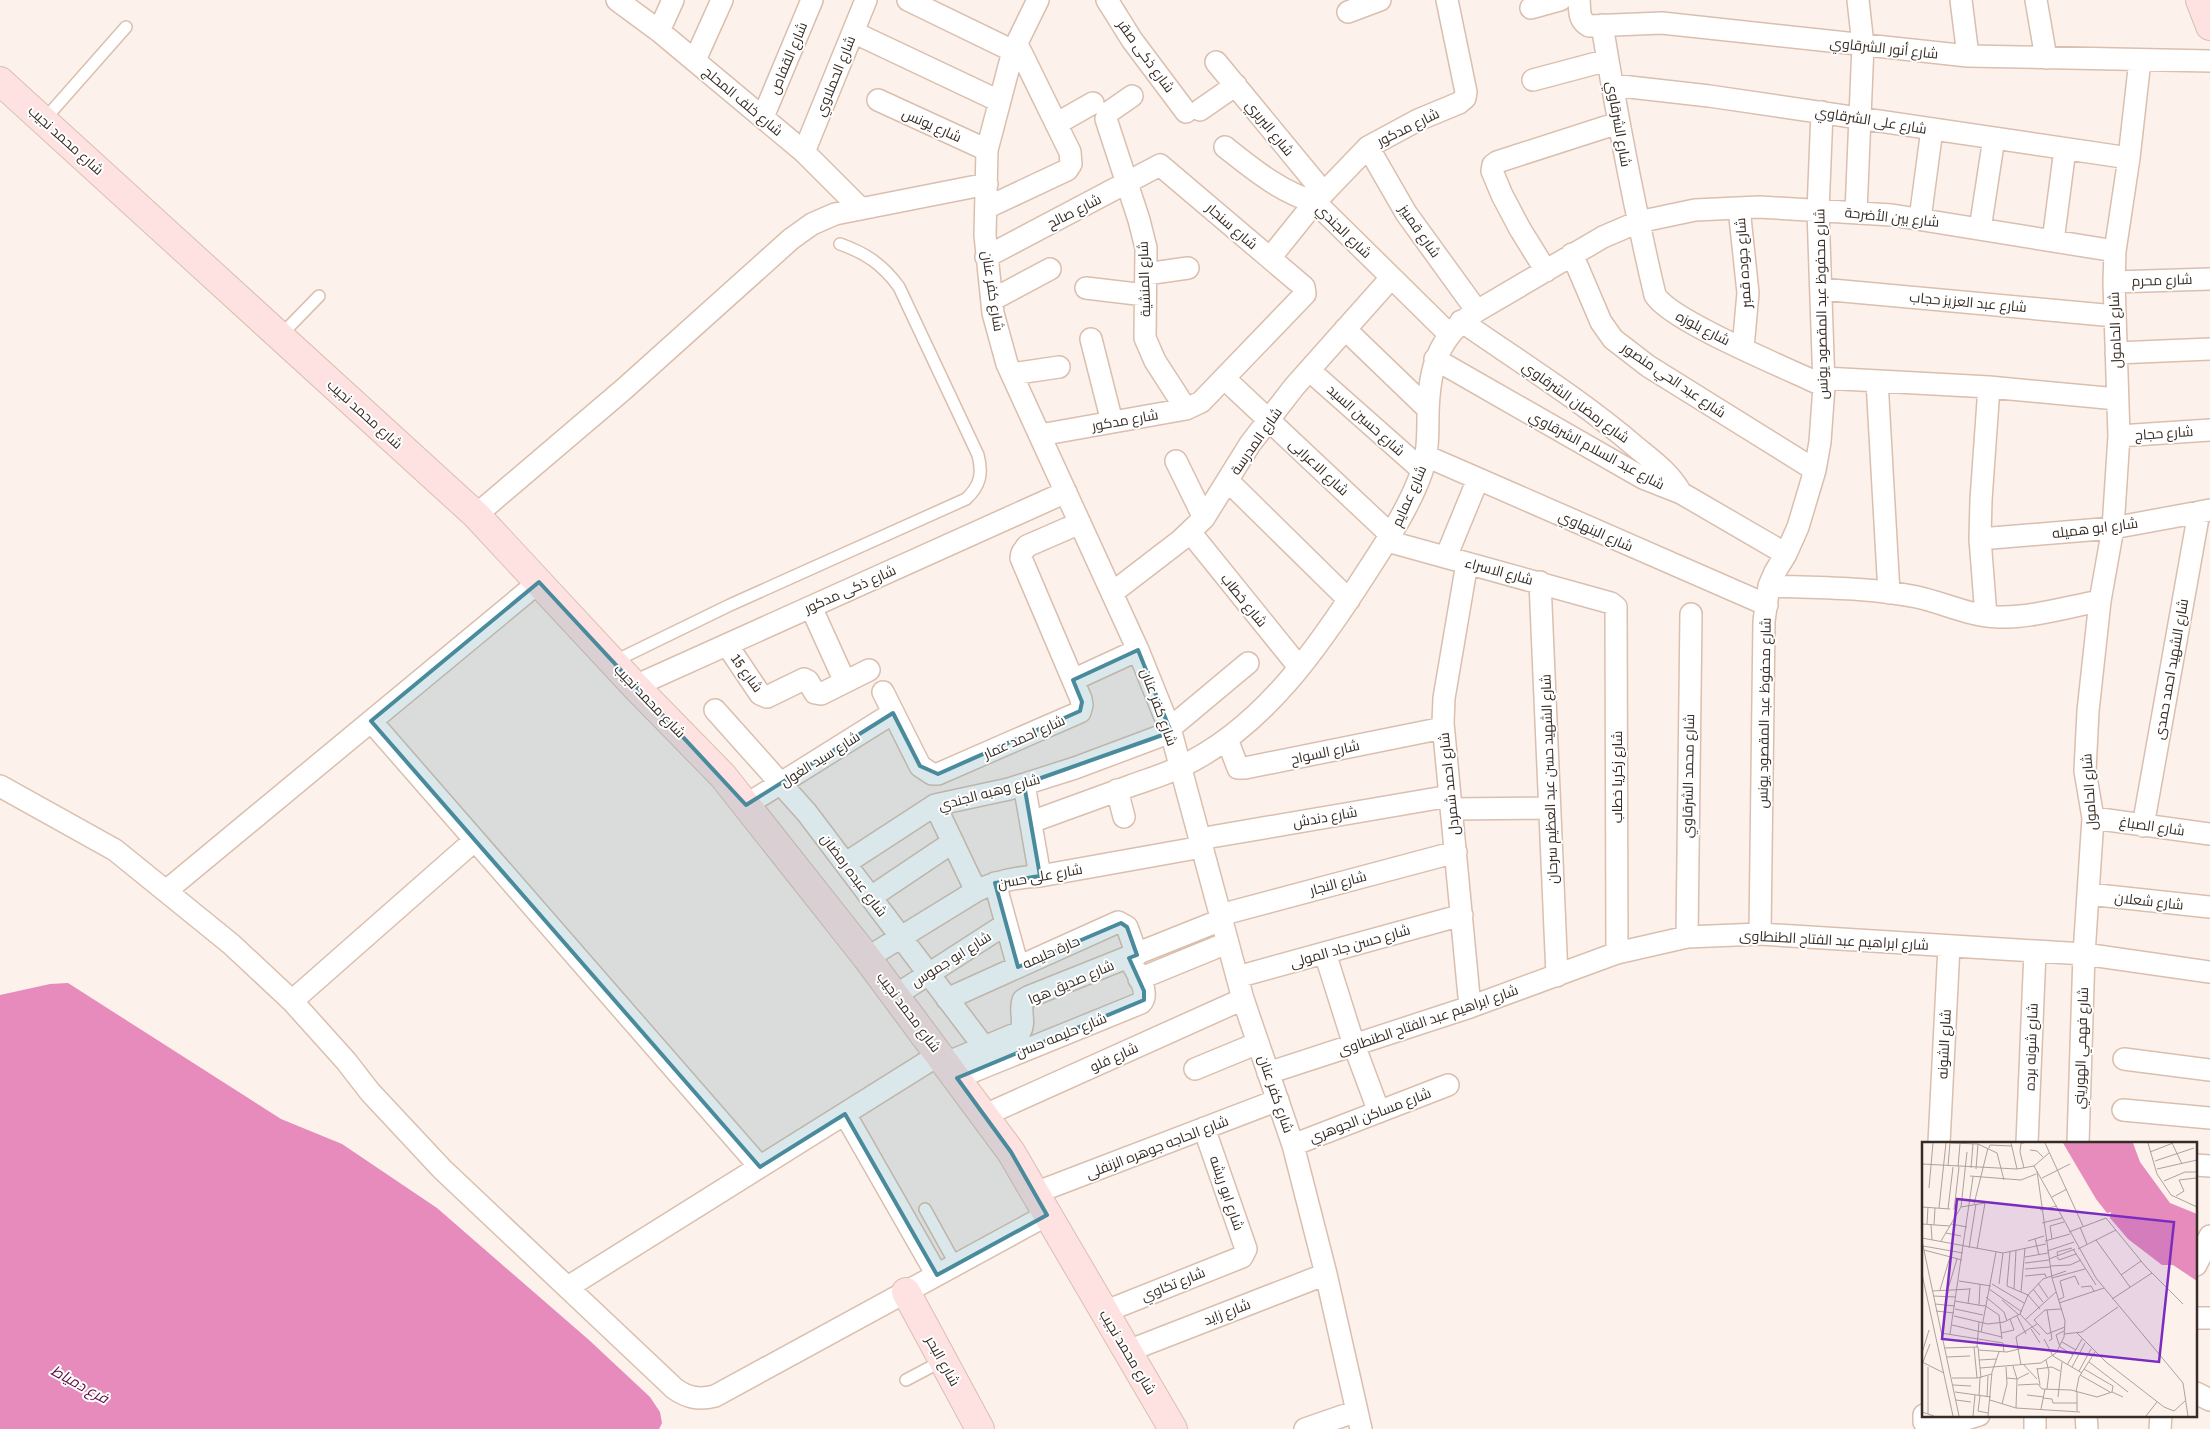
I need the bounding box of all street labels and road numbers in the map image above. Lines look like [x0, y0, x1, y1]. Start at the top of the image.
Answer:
street label: شارع ذكى صقر [1113, 15, 1179, 96]
street label: شارع القفاص [765, 19, 811, 97]
street label: شارع الحملاوي [811, 33, 862, 120]
street label: شارع أنور الشرقاوي [1828, 33, 1939, 66]
street label: شارع خلف المحلج [699, 62, 787, 140]
street label: شارع الشرقاوي [1600, 80, 1635, 169]
street label: شارع البربري [1240, 96, 1298, 161]
street label: شارع محمد نجيب [24, 101, 108, 179]
street label: شارع على الشرقاوي [1813, 102, 1928, 141]
street label: شارع يونس [899, 104, 965, 146]
street label: شارع مدكور [1373, 104, 1442, 150]
street label: شارع صالح [1044, 190, 1104, 232]
street label: شارع سنجار [1202, 198, 1261, 253]
street label: شارع الجندي [1310, 200, 1376, 264]
street label: شارع قمبيز [1395, 200, 1445, 261]
street label: شارع بين الأضرحة [1844, 203, 1940, 231]
street label: شارع محفوظ عبد المقصود يونس [1810, 208, 1832, 400]
street label: شارع جوده قمبر [1731, 217, 1755, 310]
street label: شارع المنشية [1134, 241, 1154, 317]
street label: شارع كفر عنان [978, 249, 1008, 333]
street label: شارع محرم [2131, 270, 2193, 291]
street label: شارع عبد العزيز حجاب [1909, 288, 2027, 316]
street label: شارع الحامول [2105, 291, 2125, 369]
street label: شارع بلوزه [1673, 307, 1733, 349]
street label: شارع عبد الحي منصور [1616, 338, 1730, 424]
street label: شارع رمضان الشرقاوي [1517, 357, 1633, 449]
street label: شارع محمد نجيب [323, 375, 407, 453]
street label: شارع حسين السيد [1323, 380, 1409, 460]
street label: شارع المدرسة [1226, 404, 1286, 478]
street label: شارع مدكور [1089, 405, 1160, 435]
street label: شارع عبد السلام الشرقاوي [1525, 407, 1668, 496]
street label: شارع حجاج [2134, 422, 2194, 444]
street label: شارع الاعرابى [1285, 435, 1353, 499]
street label: شارع عمايم [1388, 463, 1431, 530]
street label: شارع البنهاوي [1555, 507, 1636, 558]
street label: شارع ابو هميله [2051, 514, 2139, 542]
street label: شارع الاسراء [1463, 553, 1535, 589]
street label: شارع ذكى مدكور [800, 561, 899, 618]
street label: شارع خطاب [1217, 570, 1271, 630]
street label: شارع الشهيد احمد حمدى [2150, 597, 2192, 741]
street label: شارع محفوظ عبد المقصود يونس [1753, 617, 1775, 809]
street label: شارع 15 [727, 650, 767, 696]
street label: شارع محمد نجيب [610, 660, 690, 742]
street label: شارع كفر عنان [1137, 666, 1181, 748]
street label: شارع الشهيد حسن عبد العظيم سرحان [1536, 674, 1563, 884]
street label: شارع احمد عمار [979, 711, 1068, 763]
street label: شارع محمد الشرقاوي [1678, 714, 1701, 838]
street label: شارع سيد الغول [777, 727, 863, 791]
street label: شارع زكريا خطاب [1608, 731, 1626, 823]
street label: شارع احمد شمردل [1435, 732, 1463, 836]
street label: شارع السواح [1289, 736, 1361, 768]
street label: شارع الحامول [2077, 753, 2101, 831]
street label: شارع وهبه الجندي [936, 770, 1043, 817]
street label: شارع دندش [1291, 802, 1359, 832]
street label: شارع الصباغ [2118, 813, 2186, 839]
street label: شارع عبده رمضان [817, 830, 891, 920]
street label: شارع على حسن [996, 860, 1084, 892]
street label: شارع النجار [1307, 867, 1368, 899]
street label: شارع شعلان [2113, 888, 2185, 914]
street label: شارع حسن جاد المولى [1288, 920, 1412, 972]
street label: شارع ابراهيم عبد الفتاح الطنطاوى [1739, 926, 1929, 955]
street label: شارع ابو جموس [907, 927, 995, 991]
street label: حارة حليمه [1020, 931, 1082, 973]
street label: شارع صديق هوا [1025, 956, 1117, 1008]
street label: شارع محمد نجيب [873, 968, 945, 1056]
street label: شارع ابراهيم عبد الفتاح الطنطاوى [1335, 981, 1521, 1060]
street label: شارع فهمي الهوريني [2070, 987, 2095, 1109]
street label: شارع شونه برده [2020, 1003, 2042, 1091]
street label: شارع حليمه حسن [1013, 1009, 1109, 1061]
street label: شارع الشونه [1933, 1009, 1955, 1079]
street label: شارع فلو [1087, 1038, 1141, 1076]
street label: شارع كفر عنان [1254, 1053, 1298, 1135]
street label: شارع مساكن الجوهري [1306, 1083, 1435, 1149]
street label: شارع الحاجه جوهره الزنفلى [1083, 1111, 1231, 1183]
street label: شارع ابو ريشه [1206, 1153, 1248, 1233]
street label: شارع تكاوي [1138, 1263, 1209, 1308]
street label: شارع زايد [1201, 1295, 1253, 1329]
street label: شارع محمد نجيب [1096, 1306, 1160, 1398]
street label: شارع البحر [921, 1332, 964, 1389]

